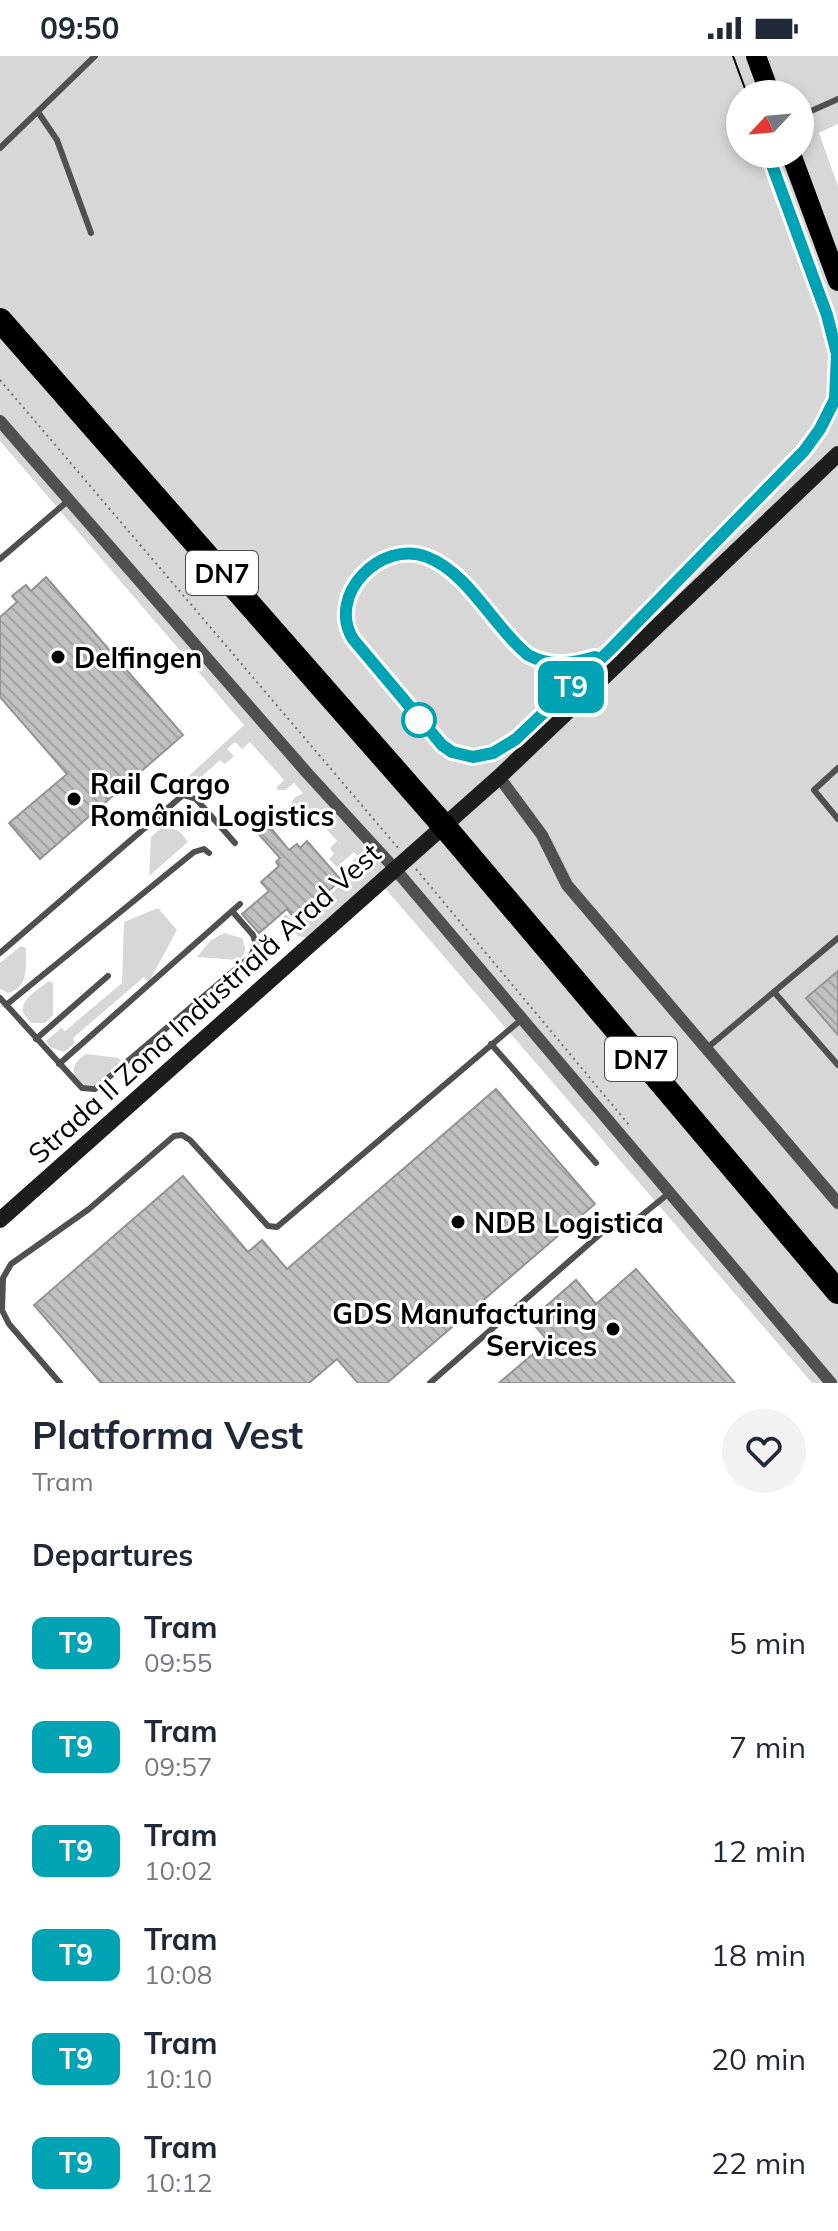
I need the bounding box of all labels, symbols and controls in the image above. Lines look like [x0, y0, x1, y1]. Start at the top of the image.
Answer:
text: 09:50 [40, 9, 119, 47]
north arrow [726, 80, 814, 168]
map controls [726, 80, 814, 168]
road number: DN7 [186, 551, 258, 595]
place label: Delfingen [74, 640, 202, 675]
marker: Delfingen [49, 648, 67, 666]
line badge: T9 [535, 661, 607, 713]
text: T9 [554, 669, 588, 704]
unlabelled marker [402, 703, 436, 737]
place label: Rail Cargo România Logistics [90, 766, 334, 833]
marker: Rail Cargo România Logistics [65, 790, 83, 808]
street label: Strada II Zona Industrială Arad Vest [21, 835, 388, 1171]
road number: DN7 [605, 1037, 677, 1081]
place label: NDB Logistica [474, 1205, 664, 1240]
marker: NDB Logistica [449, 1213, 467, 1231]
place label: GDS Manufacturing Services [332, 1296, 597, 1363]
marker: GDS Manufacturing Services [604, 1320, 622, 1338]
button: heart [722, 1409, 806, 1493]
text: Platforma Vest [32, 1411, 303, 1459]
text: Tram [32, 1465, 93, 1498]
text: Departures [32, 1536, 193, 1574]
text: Tram [144, 1608, 217, 1646]
text: 5 min [729, 1624, 806, 1662]
text: T9 [59, 1625, 93, 1660]
text: 09:55 [144, 1646, 212, 1679]
text: Tram [144, 1712, 217, 1750]
text: 7 min [729, 1728, 806, 1766]
text: T9 [59, 1729, 93, 1764]
text: 09:57 [144, 1750, 212, 1783]
text: Tram [144, 1816, 217, 1854]
text: 12 min [711, 1832, 806, 1870]
text: T9 [59, 1833, 93, 1868]
text: 10:02 [144, 1854, 212, 1887]
text: Tram [144, 1920, 217, 1958]
text: 18 min [711, 1936, 806, 1974]
text: T9 [59, 1937, 93, 1972]
text: 10:08 [144, 1958, 212, 1991]
text: Tram [144, 2024, 217, 2062]
text: 20 min [711, 2040, 806, 2078]
text: T9 [59, 2041, 93, 2076]
text: 10:10 [144, 2062, 212, 2095]
text: Tram [144, 2128, 217, 2166]
text: 22 min [711, 2144, 806, 2182]
text: T9 [59, 2145, 93, 2180]
text: 10:12 [144, 2166, 212, 2199]

